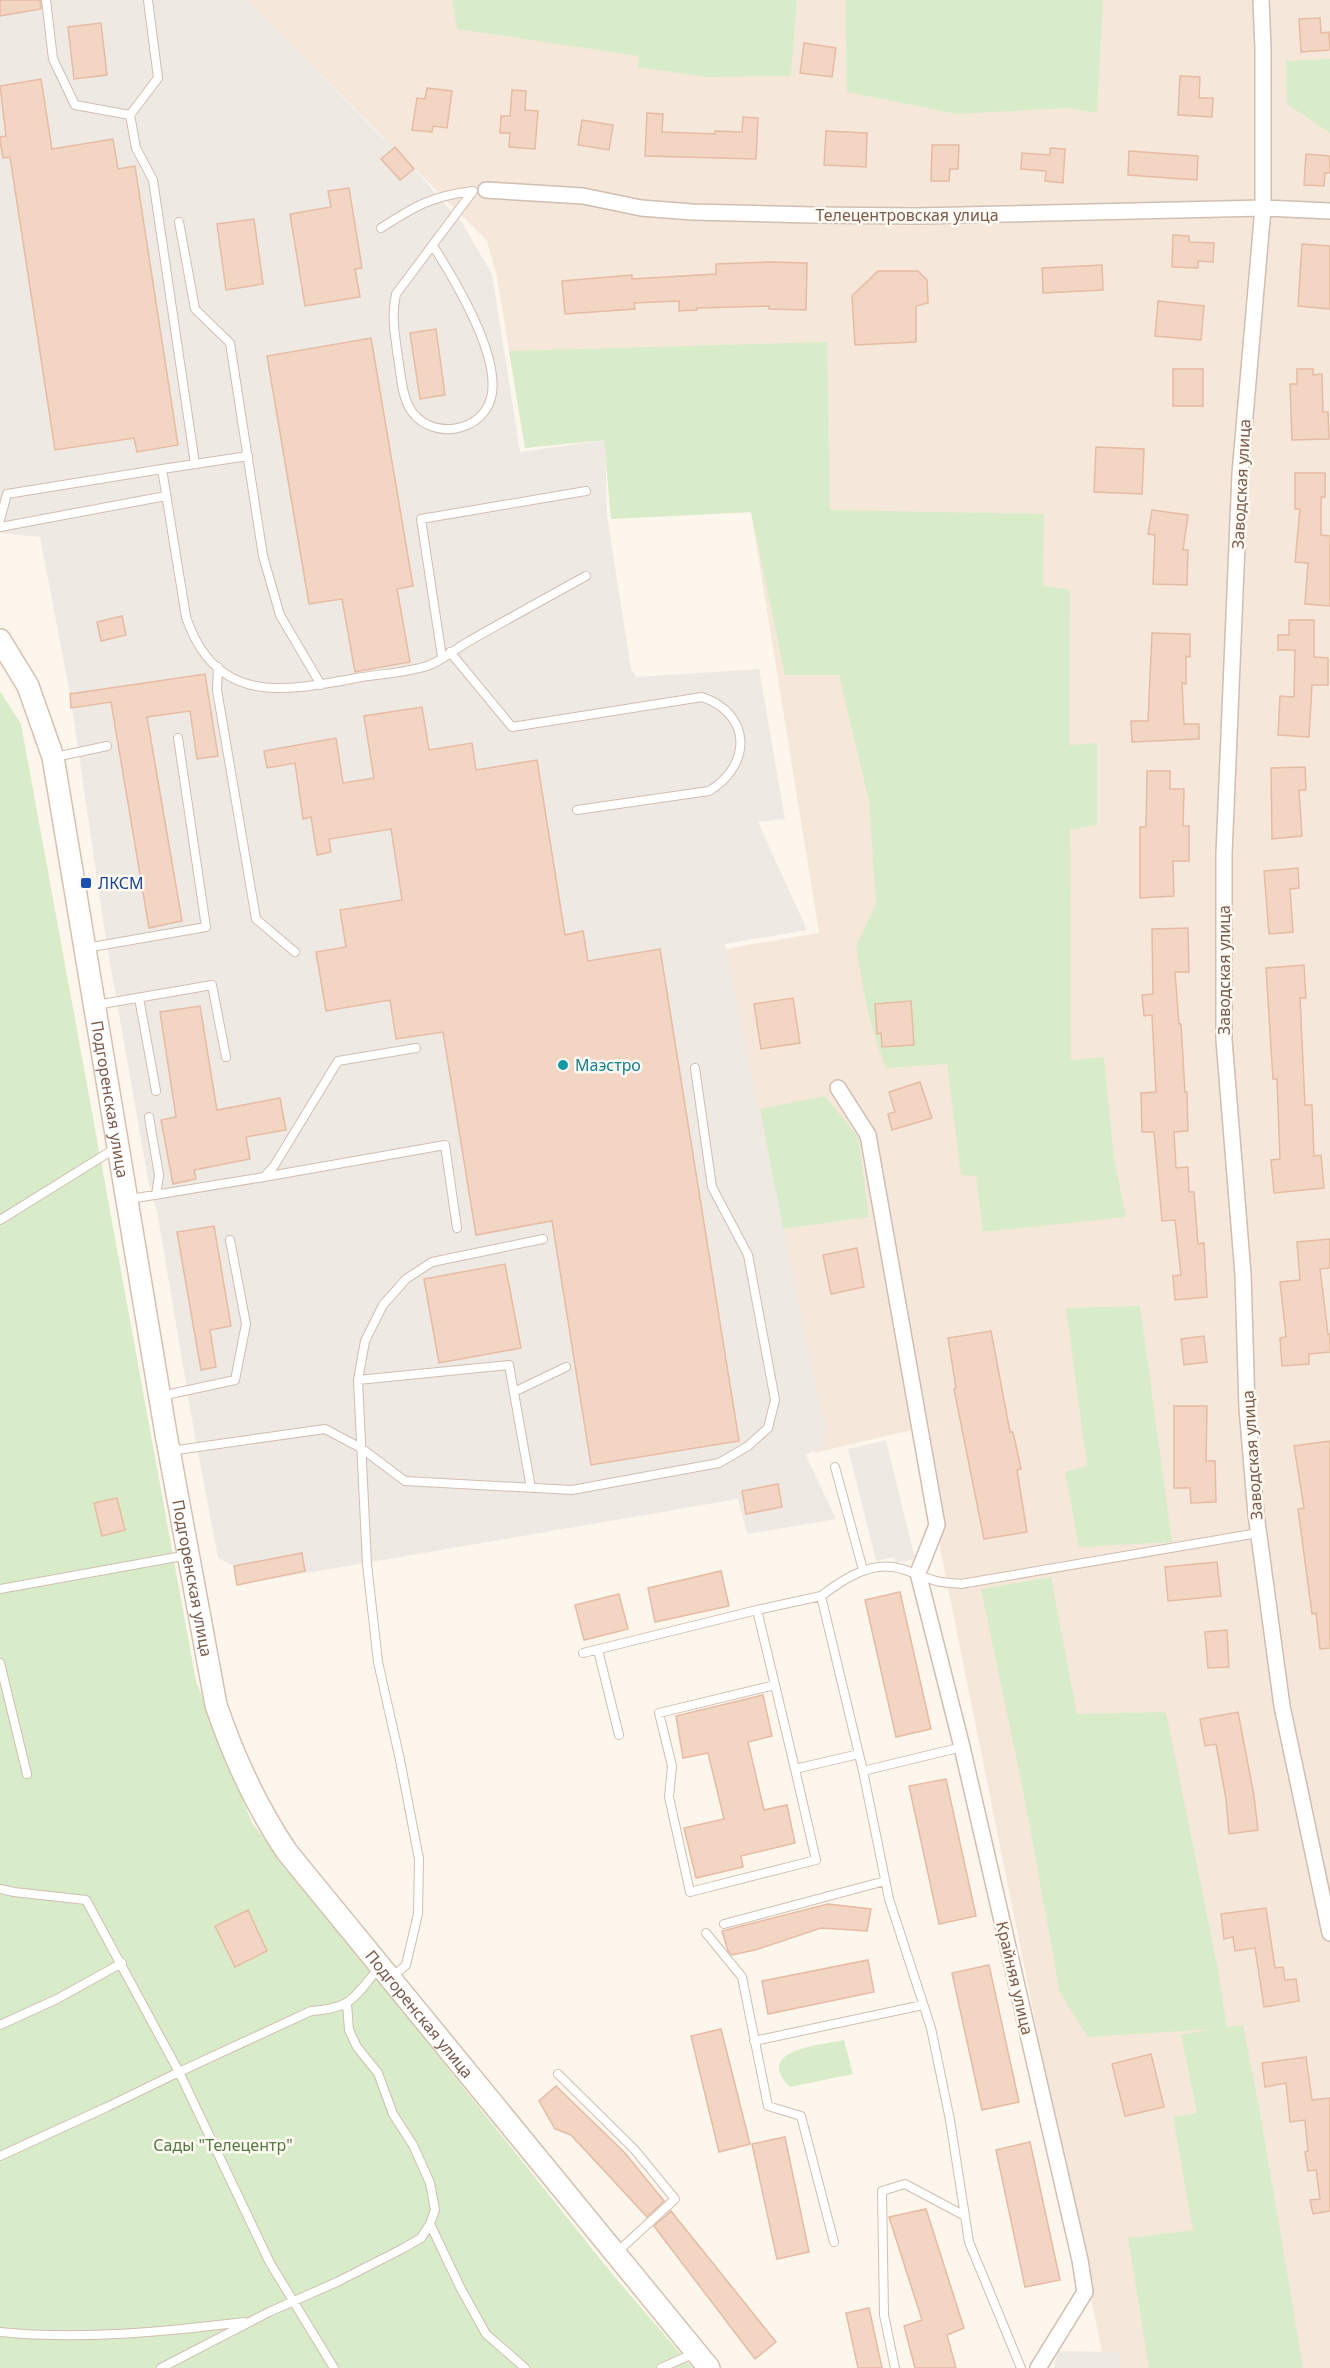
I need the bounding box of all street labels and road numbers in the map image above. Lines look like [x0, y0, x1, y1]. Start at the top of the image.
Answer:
street label: Телецентровская улица [815, 204, 999, 226]
street label: Заводская улица [1227, 419, 1255, 549]
street label: Заводская улица [1213, 905, 1235, 1035]
street label: Подгоренская улица [86, 1019, 134, 1180]
street label: Заводская улица [1236, 1389, 1268, 1521]
street label: Подгоренская улица [167, 1498, 218, 1658]
street label: Крайняя улица [991, 1919, 1039, 2037]
street label: Подгоренская улица [360, 1945, 478, 2083]

